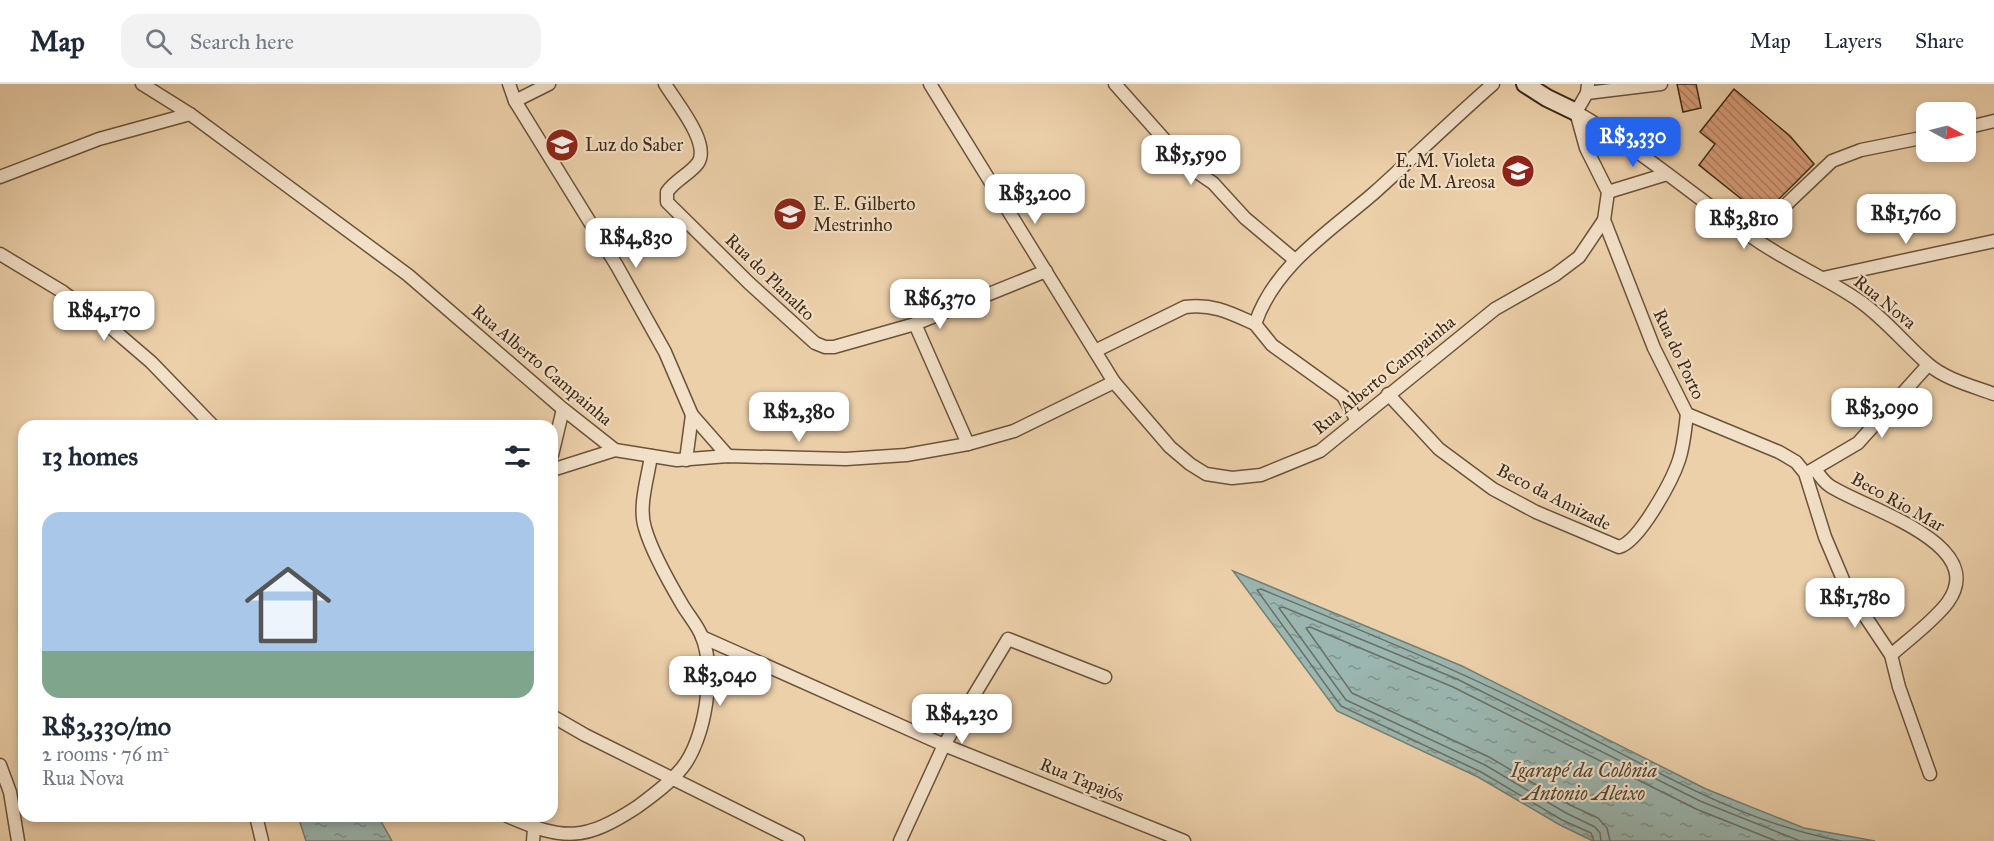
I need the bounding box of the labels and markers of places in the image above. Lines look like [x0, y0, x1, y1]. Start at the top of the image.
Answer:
pin: R$3,330 [1578, 117, 1688, 168]
school or university icon: Luz do Saber [544, 127, 580, 163]
place label: Luz do Saber [585, 134, 683, 156]
pin: R$5,590 [1136, 135, 1246, 186]
place label: E. M. Violeta de M. Areosa [1396, 150, 1495, 193]
school or university icon: E. M. Violeta de M. Areosa [1500, 153, 1536, 189]
pin: R$3,200 [980, 174, 1090, 225]
place label: E. E. Gilberto Mestrinho [813, 193, 916, 236]
pin: R$1,760 [1851, 194, 1961, 245]
school or university icon: E. E. Gilberto Mestrinho [772, 196, 808, 232]
pin: R$3,810 [1689, 199, 1799, 250]
pin: R$4,830 [581, 218, 691, 269]
pin: R$6,370 [885, 279, 995, 330]
pin: R$4,170 [49, 291, 159, 342]
pin: R$3,090 [1827, 388, 1937, 439]
pin: R$2,380 [744, 392, 854, 443]
pin: R$1,780 [1800, 578, 1910, 629]
pin: R$3,040 [665, 656, 775, 707]
pin: R$4,230 [907, 694, 1017, 745]

